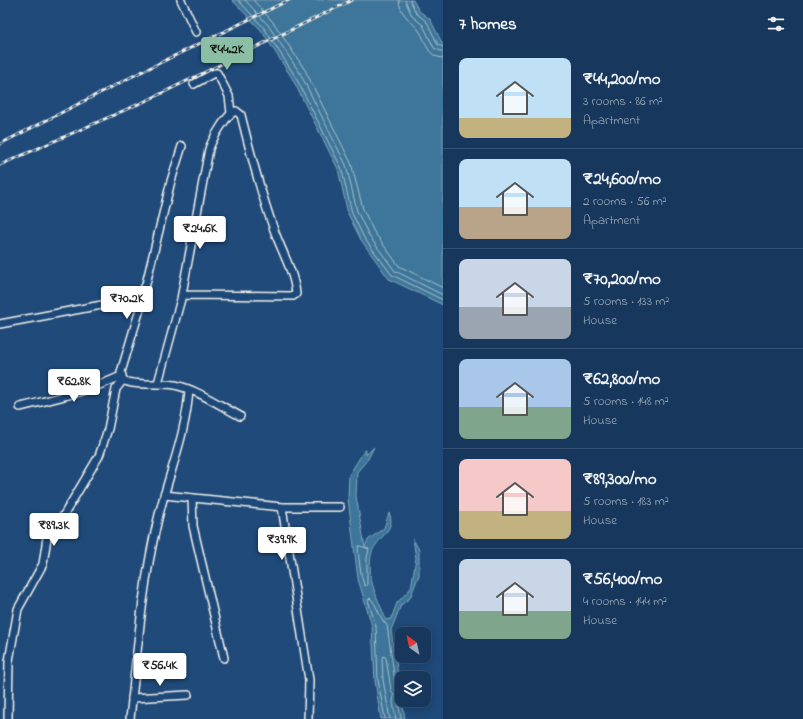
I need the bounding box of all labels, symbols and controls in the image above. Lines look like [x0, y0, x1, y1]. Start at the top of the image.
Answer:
text: 7 homes [459, 12, 517, 37]
icon: filters [765, 13, 787, 35]
pin: ₹44.2K [194, 37, 260, 71]
text: ₹44.2K [210, 40, 244, 59]
text: ₹44,200/mo [583, 67, 661, 92]
icon: home [491, 74, 539, 122]
text: 3 rooms · 86 m² [583, 92, 663, 111]
text: Apartment [583, 111, 640, 130]
text: ₹24,600/mo [583, 167, 661, 192]
icon: home [491, 175, 539, 223]
text: 2 rooms · 56 m² [583, 192, 667, 211]
text: Apartment [583, 211, 640, 230]
pin: ₹24.6K [167, 216, 233, 250]
text: ₹24.6K [183, 219, 217, 238]
text: ₹70,200/mo [583, 267, 661, 292]
icon: home [491, 275, 539, 323]
pin: ₹70.2K [94, 286, 160, 320]
text: ₹70.2K [110, 289, 144, 308]
text: 5 rooms · 133 m² [583, 292, 669, 311]
text: House [583, 311, 617, 330]
text: ₹62,800/mo [583, 367, 660, 392]
pin: ₹62.8K [41, 369, 107, 403]
text: ₹62.8K [57, 372, 91, 391]
icon: home [491, 375, 539, 423]
text: 5 rooms · 148 m² [583, 392, 669, 411]
text: House [583, 411, 617, 430]
text: ₹89,300/mo [583, 467, 657, 492]
icon: home [491, 475, 539, 523]
text: 5 rooms · 183 m² [583, 492, 669, 511]
text: House [583, 511, 617, 530]
pin: ₹89.3K [21, 513, 87, 547]
text: ₹89.3K [39, 516, 69, 535]
pin: ₹39.9K [249, 527, 315, 561]
text: ₹39.9K [267, 530, 297, 549]
text: ₹56,400/mo [583, 567, 662, 592]
icon: home [491, 575, 539, 623]
text: 4 rooms · 144 m² [583, 592, 667, 611]
text: House [583, 611, 617, 630]
north arrow [395, 627, 431, 663]
map controls [395, 627, 431, 707]
pin: ₹56.4K [127, 653, 193, 687]
text: ₹56.4K [142, 656, 178, 675]
button: layers [395, 671, 431, 707]

